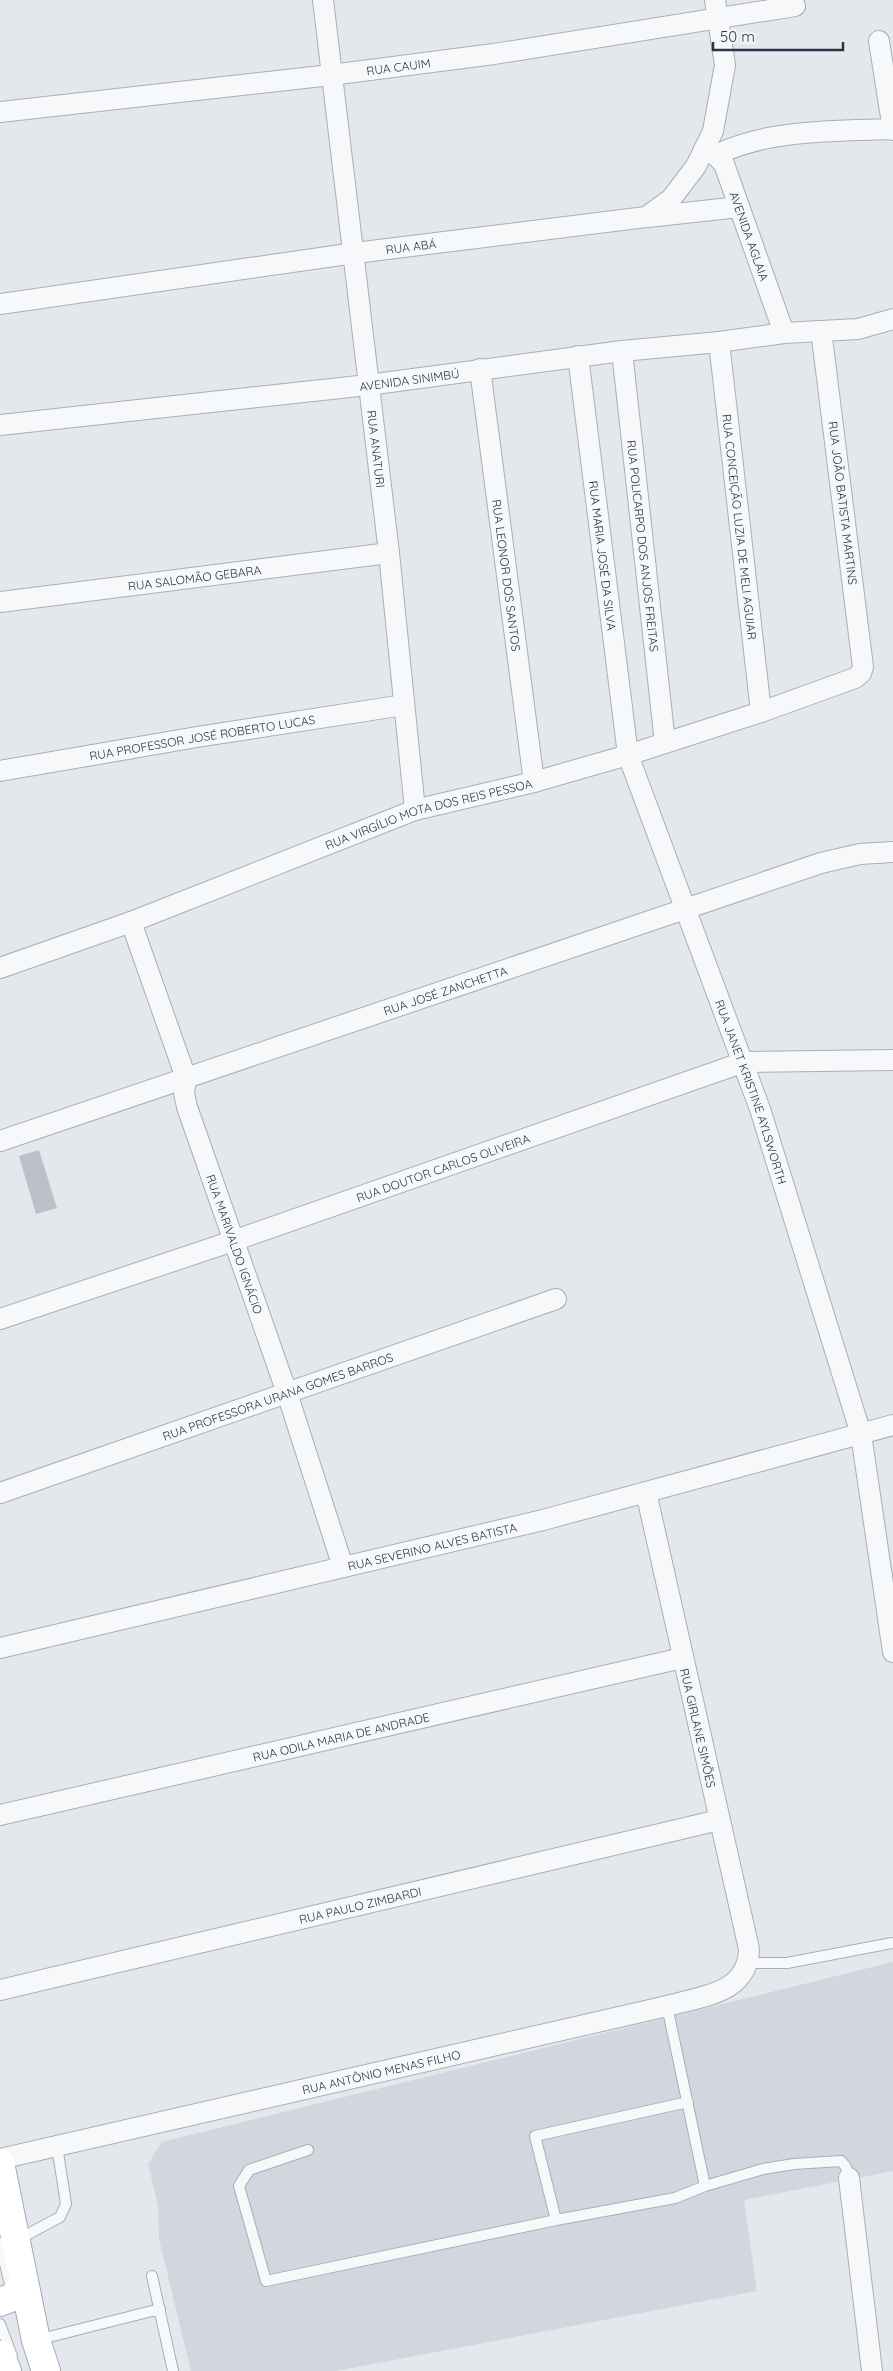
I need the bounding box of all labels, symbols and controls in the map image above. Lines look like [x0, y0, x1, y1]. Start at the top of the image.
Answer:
scale bar [713, 20, 843, 52]
text: 50 m [720, 27, 755, 46]
street label: RUA CAUIM [365, 55, 431, 78]
street label: AVENIDA AGLAIA [727, 189, 772, 283]
street label: RUA ABÁ [385, 235, 437, 257]
street label: AVENIDA SINIMBÚ [359, 365, 460, 393]
street label: RUA ANATURI [364, 409, 389, 488]
street label: RUA CONCEIÇÃO LUZIA DE MELI AGUIAR [720, 413, 760, 641]
street label: RUA JOÃO BATISTA MARTINS [826, 420, 861, 586]
street label: RUA POLICARPO DOS ANJOS FREITAS [624, 439, 662, 653]
street label: RUA MARIA JOSÉ DA SILVA [586, 480, 620, 631]
street label: RUA LEONOR DOS SANTOS [490, 498, 524, 652]
street label: RUA SALOMÃO GEBARA [127, 562, 262, 593]
street label: RUA PROFESSOR JOSÉ ROBERTO LUCAS [88, 711, 316, 763]
street label: RUA VIRGÍLIO MOTA DOS REIS PESSOA [323, 775, 534, 852]
street label: RUA JOSÉ ZANCHETTA [381, 962, 509, 1018]
street label: RUA JANET KRISTINE AYLSWORTH [712, 997, 790, 1186]
street label: RUA DOUTOR CARLOS OLIVEIRA [354, 1130, 532, 1205]
street label: RUA MARIVALDO IGNÁCIO [204, 1172, 266, 1316]
street label: RUA PROFESSORA URANA GOMES BARROS [160, 1349, 395, 1443]
street label: RUA SEVERINO ALVES BATISTA [346, 1519, 518, 1573]
street label: RUA GIRLANE SIMÕES [677, 1667, 719, 1789]
street label: RUA ODILA MARIA DE ANDRADE [251, 1709, 431, 1764]
street label: RUA PAULO ZIMBARDI [297, 1883, 423, 1927]
street label: RUA ANTÔNIO MENAS FILHO [300, 2046, 462, 2097]

